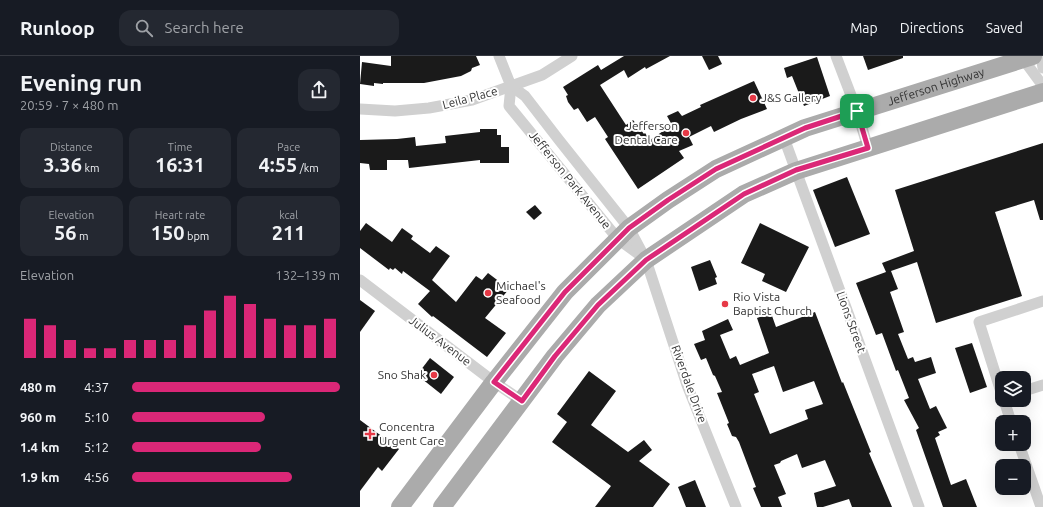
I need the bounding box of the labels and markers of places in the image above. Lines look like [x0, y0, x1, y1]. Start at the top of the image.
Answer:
place label: J&S Gallery [761, 91, 822, 104]
marker: J&S Gallery [748, 93, 758, 103]
pin [840, 94, 874, 128]
place label: Jefferson Dental Care [615, 119, 678, 146]
marker: Jefferson Dental Care [681, 128, 691, 138]
place label: Michael's Seafood [496, 279, 546, 306]
marker: Michael's Seafood [483, 288, 493, 298]
place label: Rio Vista Baptist Church [733, 290, 812, 317]
marker: Rio Vista Baptist Church [720, 299, 730, 309]
place label: Sno Shak [378, 368, 426, 381]
marker: Sno Shak [429, 370, 439, 380]
place label: Concentra Urgent Care [379, 420, 444, 447]
marker: Concentra Urgent Care [364, 428, 376, 440]

